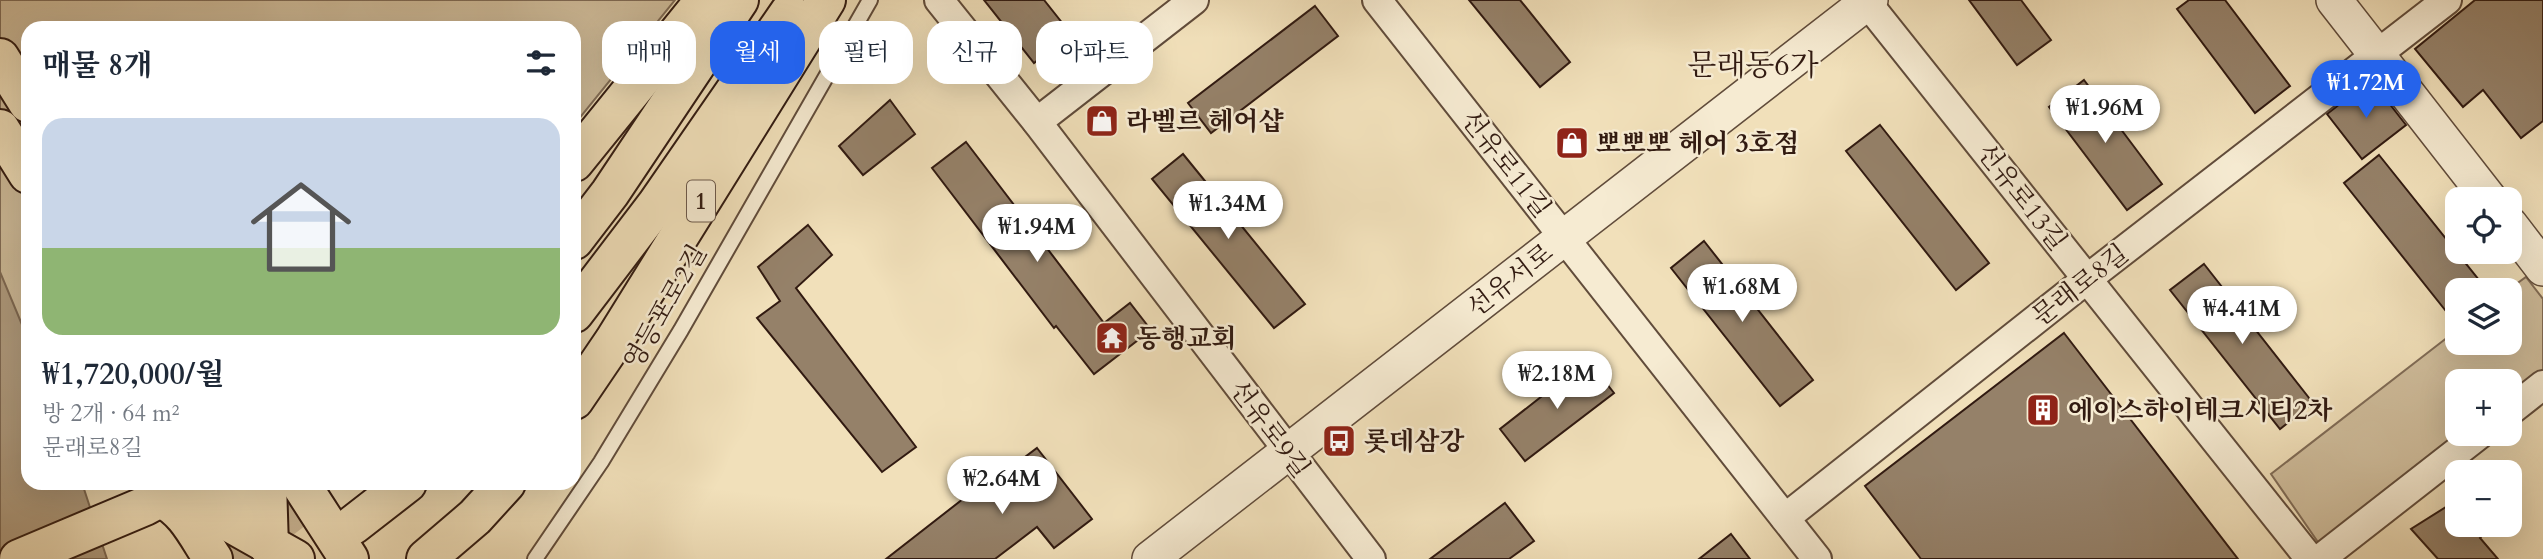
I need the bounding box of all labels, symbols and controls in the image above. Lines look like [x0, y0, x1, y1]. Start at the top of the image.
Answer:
chip: 매매 [602, 21, 696, 84]
chip: 월세 [710, 21, 805, 84]
chip: 필터 [819, 21, 913, 84]
chip: 신규 [927, 21, 1022, 84]
chip: 아파트 [1036, 21, 1153, 84]
icon: filters [522, 44, 560, 82]
text: 매물 8개 [42, 45, 152, 86]
district label: 문래동6가 [1687, 45, 1819, 86]
pin: ₩1.72M [2309, 60, 2423, 120]
text: ₩1.72M [2327, 67, 2405, 98]
pin: ₩1.96M [2048, 86, 2162, 145]
text: ₩1.96M [2066, 92, 2144, 123]
shop icon: 라벨르 헤어샵 [1083, 102, 1121, 140]
street label: 선유로11길 [1453, 103, 1559, 225]
place label: 라벨르 헤어샵 [1126, 104, 1285, 139]
shop icon: 뽀뽀뽀 헤어 3호점 [1553, 124, 1591, 162]
place label: 뽀뽀뽀 헤어 3호점 [1596, 126, 1799, 161]
street label: 선유로13길 [1969, 136, 2075, 258]
icon: home [238, 164, 364, 290]
road number: 1 [687, 181, 715, 222]
pin: ₩1.34M [1171, 182, 1285, 241]
map controls [2445, 187, 2522, 537]
button: locate [2445, 187, 2522, 264]
text: ₩1.34M [1189, 188, 1267, 219]
pin: ₩1.94M [980, 204, 1094, 264]
text: ₩1.94M [998, 211, 1076, 242]
street label: 선유서로 [1460, 235, 1560, 325]
street label: 문래로8길 [2024, 236, 2136, 334]
street label: 영등포로2길 [615, 238, 715, 376]
pin: ₩1.68M [1685, 264, 1799, 324]
text: ₩1.68M [1703, 271, 1781, 302]
button: layers [2445, 278, 2522, 355]
pin: ₩4.41M [2185, 286, 2299, 346]
text: ₩4.41M [2203, 293, 2281, 324]
temple icon: 동행교회 [1093, 319, 1131, 357]
place label: 동행교회 [1136, 321, 1236, 356]
pin: ₩2.18M [1500, 352, 1614, 411]
text: ₩1,720,000/월 [42, 354, 224, 395]
text: ₩2.18M [1518, 358, 1596, 389]
button: + [2445, 369, 2522, 446]
street label: 선유로9길 [1222, 373, 1318, 485]
building icon: 에이스하이테크시티2차 [2024, 391, 2062, 429]
place label: 에이스하이테크시티2차 [2068, 393, 2333, 428]
text: 방 2개 · 64 m² [42, 398, 179, 429]
bus stop icon: 롯데삼강 [1320, 422, 1358, 460]
place label: 롯데삼강 [1364, 424, 1465, 459]
text: 문래로8길 [42, 432, 143, 463]
pin: ₩2.64M [945, 456, 1059, 516]
button: − [2445, 460, 2522, 537]
text: ₩2.64M [963, 463, 1041, 494]

